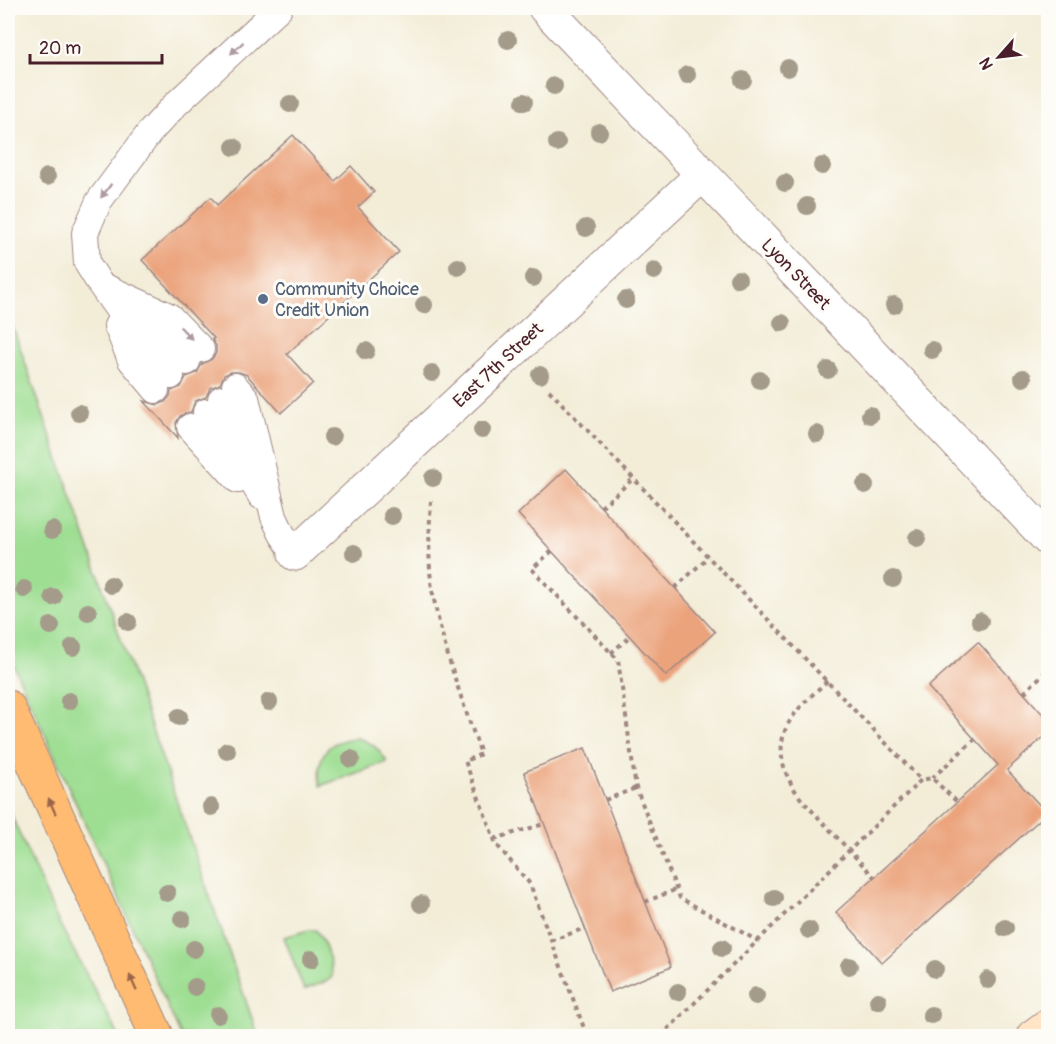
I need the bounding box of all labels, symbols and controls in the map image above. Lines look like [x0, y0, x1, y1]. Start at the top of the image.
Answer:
scale bar [30, 27, 162, 65]
north arrow [969, 27, 1029, 87]
text: 20 m [39, 37, 81, 60]
one-way arrow [230, 41, 245, 54]
text: N [975, 54, 998, 73]
one-way arrow [100, 183, 112, 199]
street label: Lyon Street [756, 234, 836, 315]
place label: Community Choice Credit Union [275, 278, 419, 322]
marker: Community Choice Credit Union [256, 292, 270, 306]
street label: East 7th Street [448, 317, 549, 413]
one-way arrow [179, 326, 193, 341]
one-way arrow [48, 797, 57, 814]
one-way arrow [128, 974, 138, 992]

